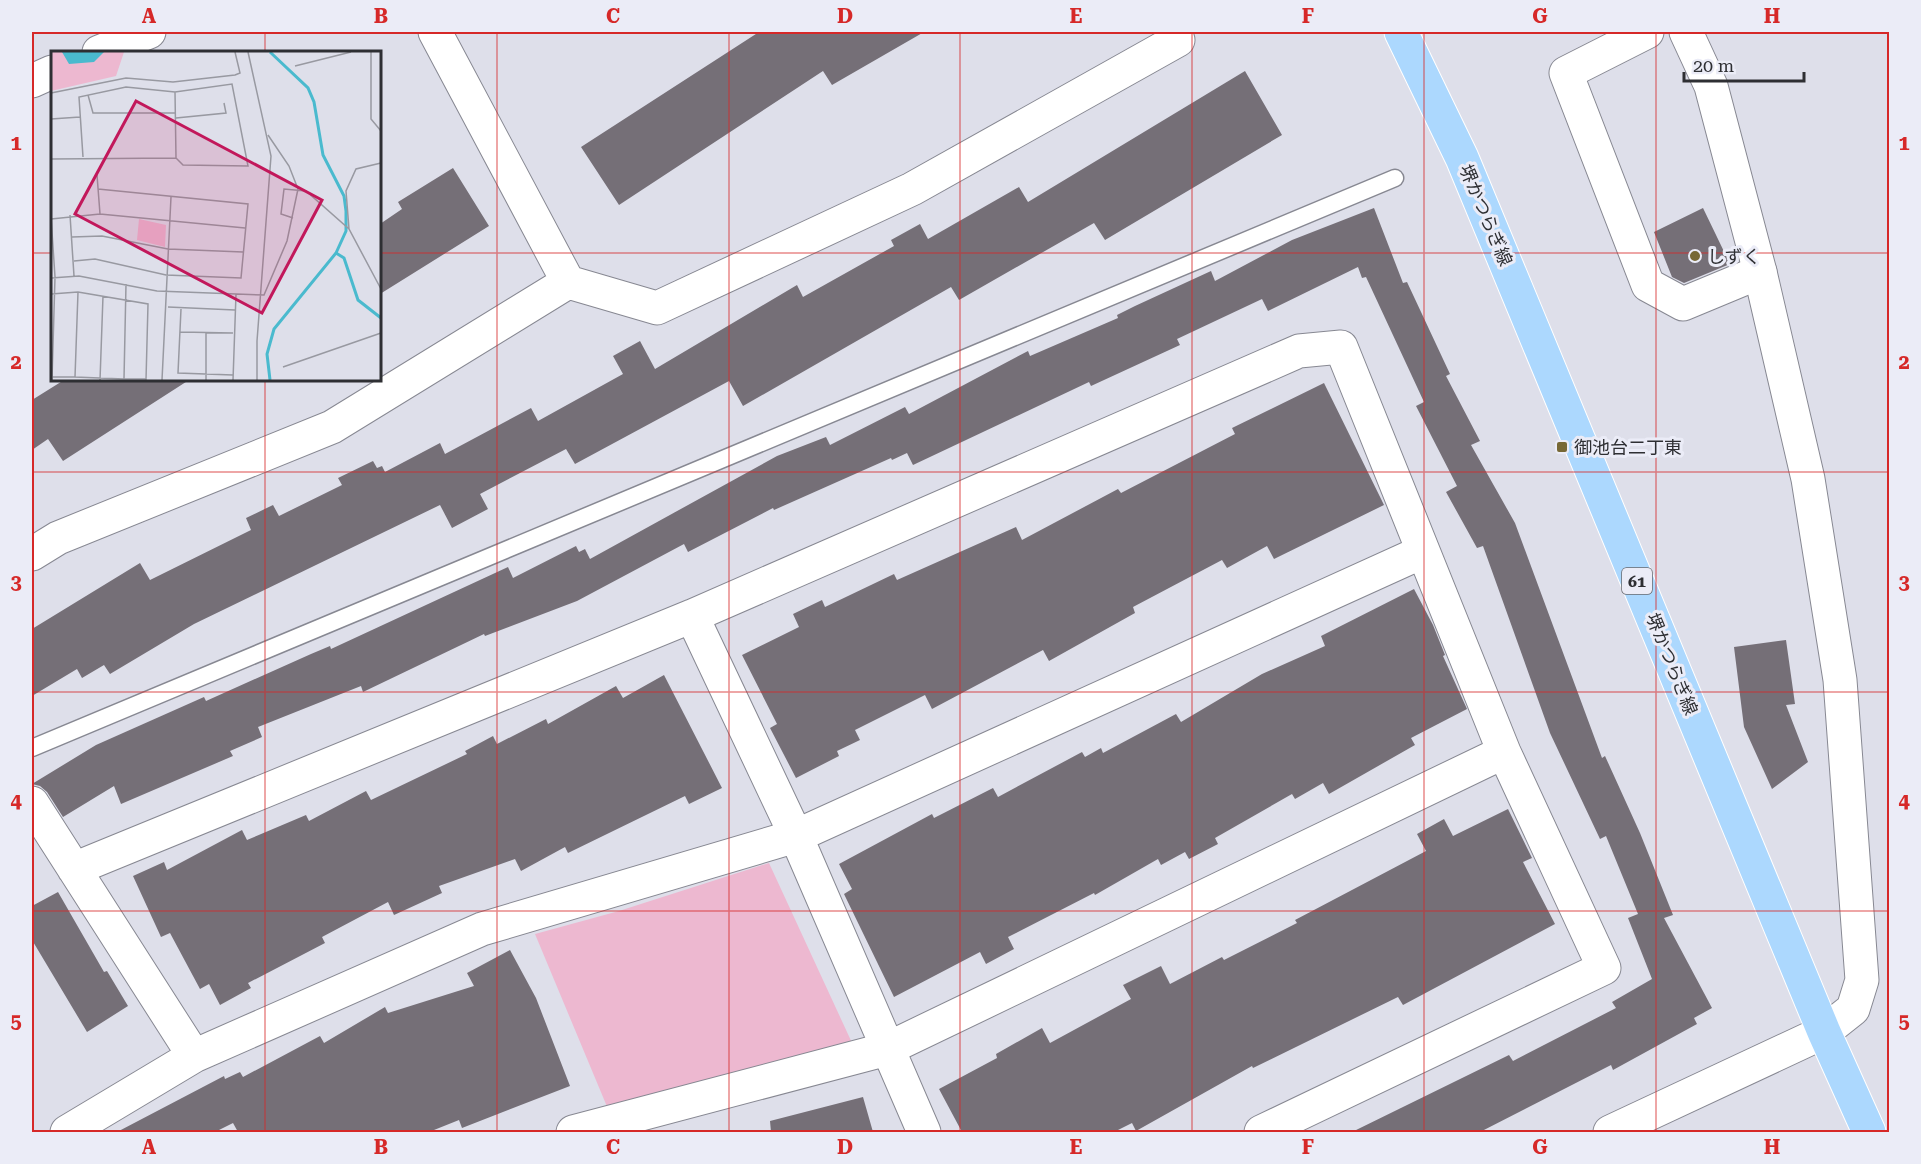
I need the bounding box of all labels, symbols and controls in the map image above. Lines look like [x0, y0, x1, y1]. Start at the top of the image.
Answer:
text: A [142, 4, 157, 28]
text: B [374, 4, 388, 28]
text: C [606, 4, 620, 28]
text: D [837, 4, 853, 28]
text: E [1070, 4, 1083, 28]
text: F [1302, 4, 1314, 28]
text: G [1532, 4, 1548, 28]
text: H [1764, 4, 1780, 28]
scale bar [1684, 45, 1804, 83]
inset map [51, 51, 381, 381]
text: 20 m [1693, 55, 1734, 76]
text: 1 [10, 131, 22, 155]
text: 1 [1898, 131, 1910, 155]
street label: 堺かつらぎ線 [1455, 161, 1517, 269]
place label: しずく [1707, 246, 1761, 267]
marker: しずく [1688, 249, 1702, 263]
text: 2 [10, 350, 22, 374]
text: 2 [1898, 350, 1910, 374]
place label: 御池台二丁東 [1574, 437, 1682, 458]
marker: 御池台二丁東 [1555, 440, 1569, 454]
road number: 61 [1622, 568, 1652, 594]
text: 3 [10, 570, 22, 594]
text: 3 [1898, 570, 1910, 594]
street label: 堺かつらぎ線 [1642, 610, 1702, 718]
text: 4 [10, 789, 22, 813]
text: 4 [1898, 789, 1910, 813]
text: 5 [10, 1009, 22, 1033]
text: 5 [1898, 1009, 1910, 1033]
text: A [142, 1135, 157, 1159]
text: B [374, 1135, 388, 1159]
text: C [606, 1135, 620, 1159]
text: D [837, 1135, 853, 1159]
text: E [1070, 1135, 1083, 1159]
text: F [1302, 1135, 1314, 1159]
text: G [1532, 1135, 1548, 1159]
text: H [1764, 1135, 1780, 1159]

